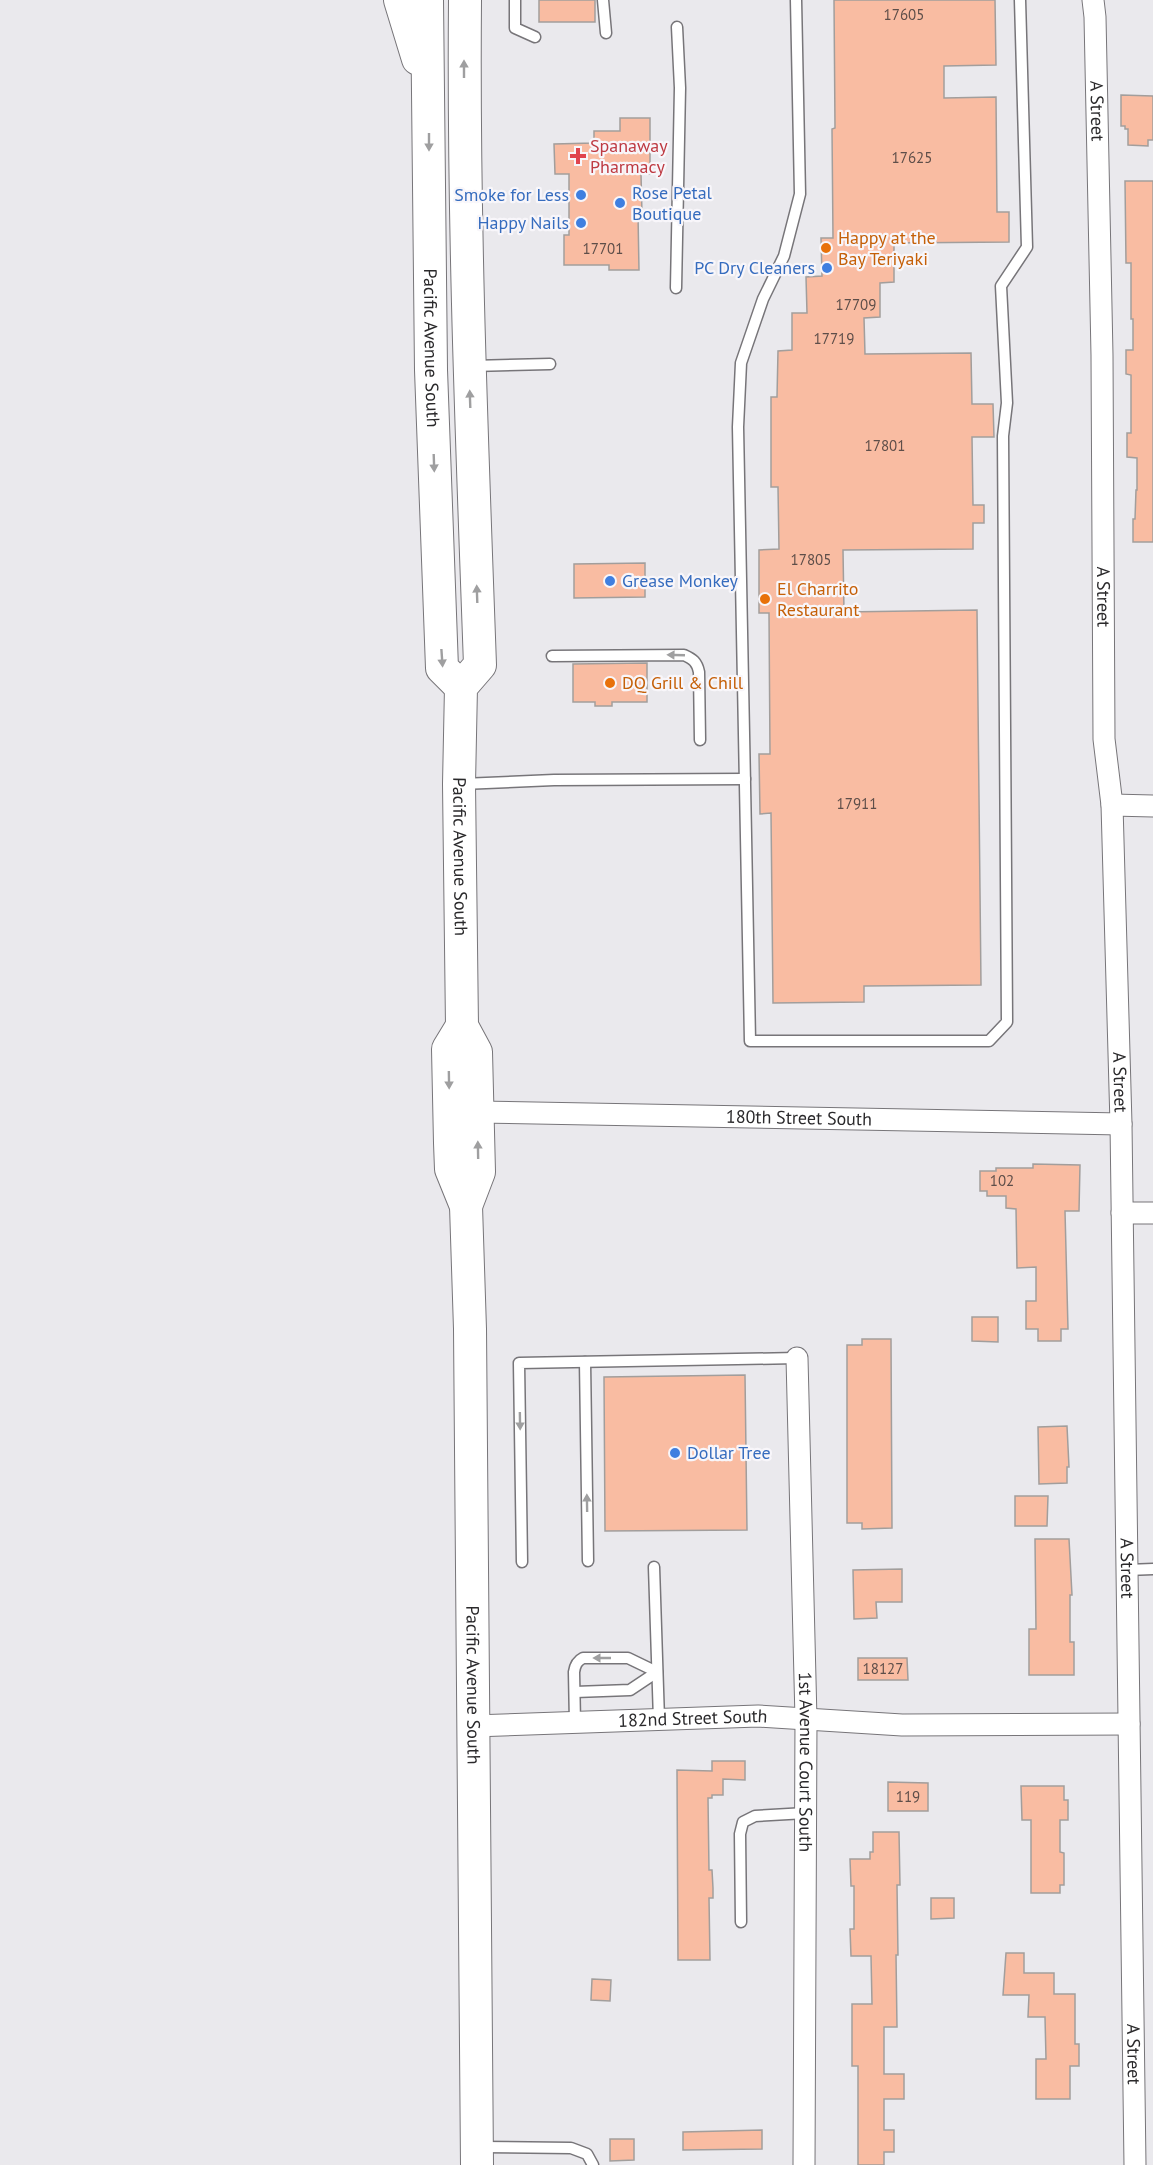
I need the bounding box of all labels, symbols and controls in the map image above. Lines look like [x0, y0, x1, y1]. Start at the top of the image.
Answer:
house number: 17605 [884, 5, 924, 24]
one-way arrow [459, 60, 469, 79]
street label: A Street [1085, 80, 1110, 141]
one-way arrow [424, 133, 434, 152]
place label: Spanaway Pharmacy [590, 134, 668, 178]
house number: 17625 [892, 148, 932, 167]
marker: Spanaway Pharmacy [571, 149, 585, 163]
place label: Rose Petal Boutique [632, 181, 713, 225]
place label: Smoke for Less [454, 183, 569, 206]
marker: Smoke for Less [574, 188, 588, 202]
marker: Rose Petal Boutique [613, 196, 627, 210]
place label: Happy Nails [477, 211, 569, 234]
marker: Happy Nails [574, 216, 588, 230]
place label: Happy at the Bay Teriyaki [838, 226, 936, 270]
house number: 17701 [583, 239, 623, 258]
marker: Happy at the Bay Teriyaki [819, 241, 833, 255]
place label: PC Dry Cleaners [694, 256, 815, 279]
marker: PC Dry Cleaners [820, 261, 834, 275]
street label: Pacific Avenue South [419, 268, 445, 428]
house number: 17709 [836, 295, 876, 314]
house number: 17719 [814, 329, 854, 348]
one-way arrow [466, 390, 475, 409]
house number: 17801 [865, 436, 905, 455]
one-way arrow [430, 454, 439, 473]
house number: 17805 [791, 550, 831, 569]
street label: A Street [1092, 566, 1115, 627]
place label: Grease Monkey [622, 569, 739, 592]
marker: Grease Monkey [603, 574, 617, 588]
place label: El Charrito Restaurant [777, 577, 859, 621]
one-way arrow [473, 584, 482, 603]
marker: El Charrito Restaurant [758, 592, 772, 606]
one-way arrow [437, 649, 447, 668]
one-way arrow [666, 651, 685, 660]
place label: DQ Grill & Chill [622, 671, 744, 694]
marker: DQ Grill & Chill [603, 676, 617, 690]
street label: Pacific Avenue South [448, 777, 473, 936]
house number: 17911 [837, 794, 877, 813]
street label: A Street [1108, 1052, 1133, 1113]
one-way arrow [444, 1071, 453, 1090]
street label: 180th Street South [726, 1105, 872, 1130]
one-way arrow [474, 1141, 483, 1160]
house number: 102 [990, 1171, 1014, 1190]
one-way arrow [515, 1412, 525, 1431]
place label: Dollar Tree [687, 1441, 771, 1464]
marker: Dollar Tree [668, 1446, 682, 1460]
one-way arrow [582, 1493, 592, 1512]
street label: A Street [1116, 1538, 1139, 1599]
street label: Pacific Avenue South [461, 1605, 486, 1765]
one-way arrow [592, 1653, 611, 1663]
house number: 18127 [863, 1659, 903, 1678]
street label: 1st Avenue Court South [794, 1671, 818, 1852]
street label: 182nd Street South [618, 1704, 768, 1732]
house number: 119 [896, 1787, 920, 1806]
street label: A Street [1122, 2024, 1146, 2085]

